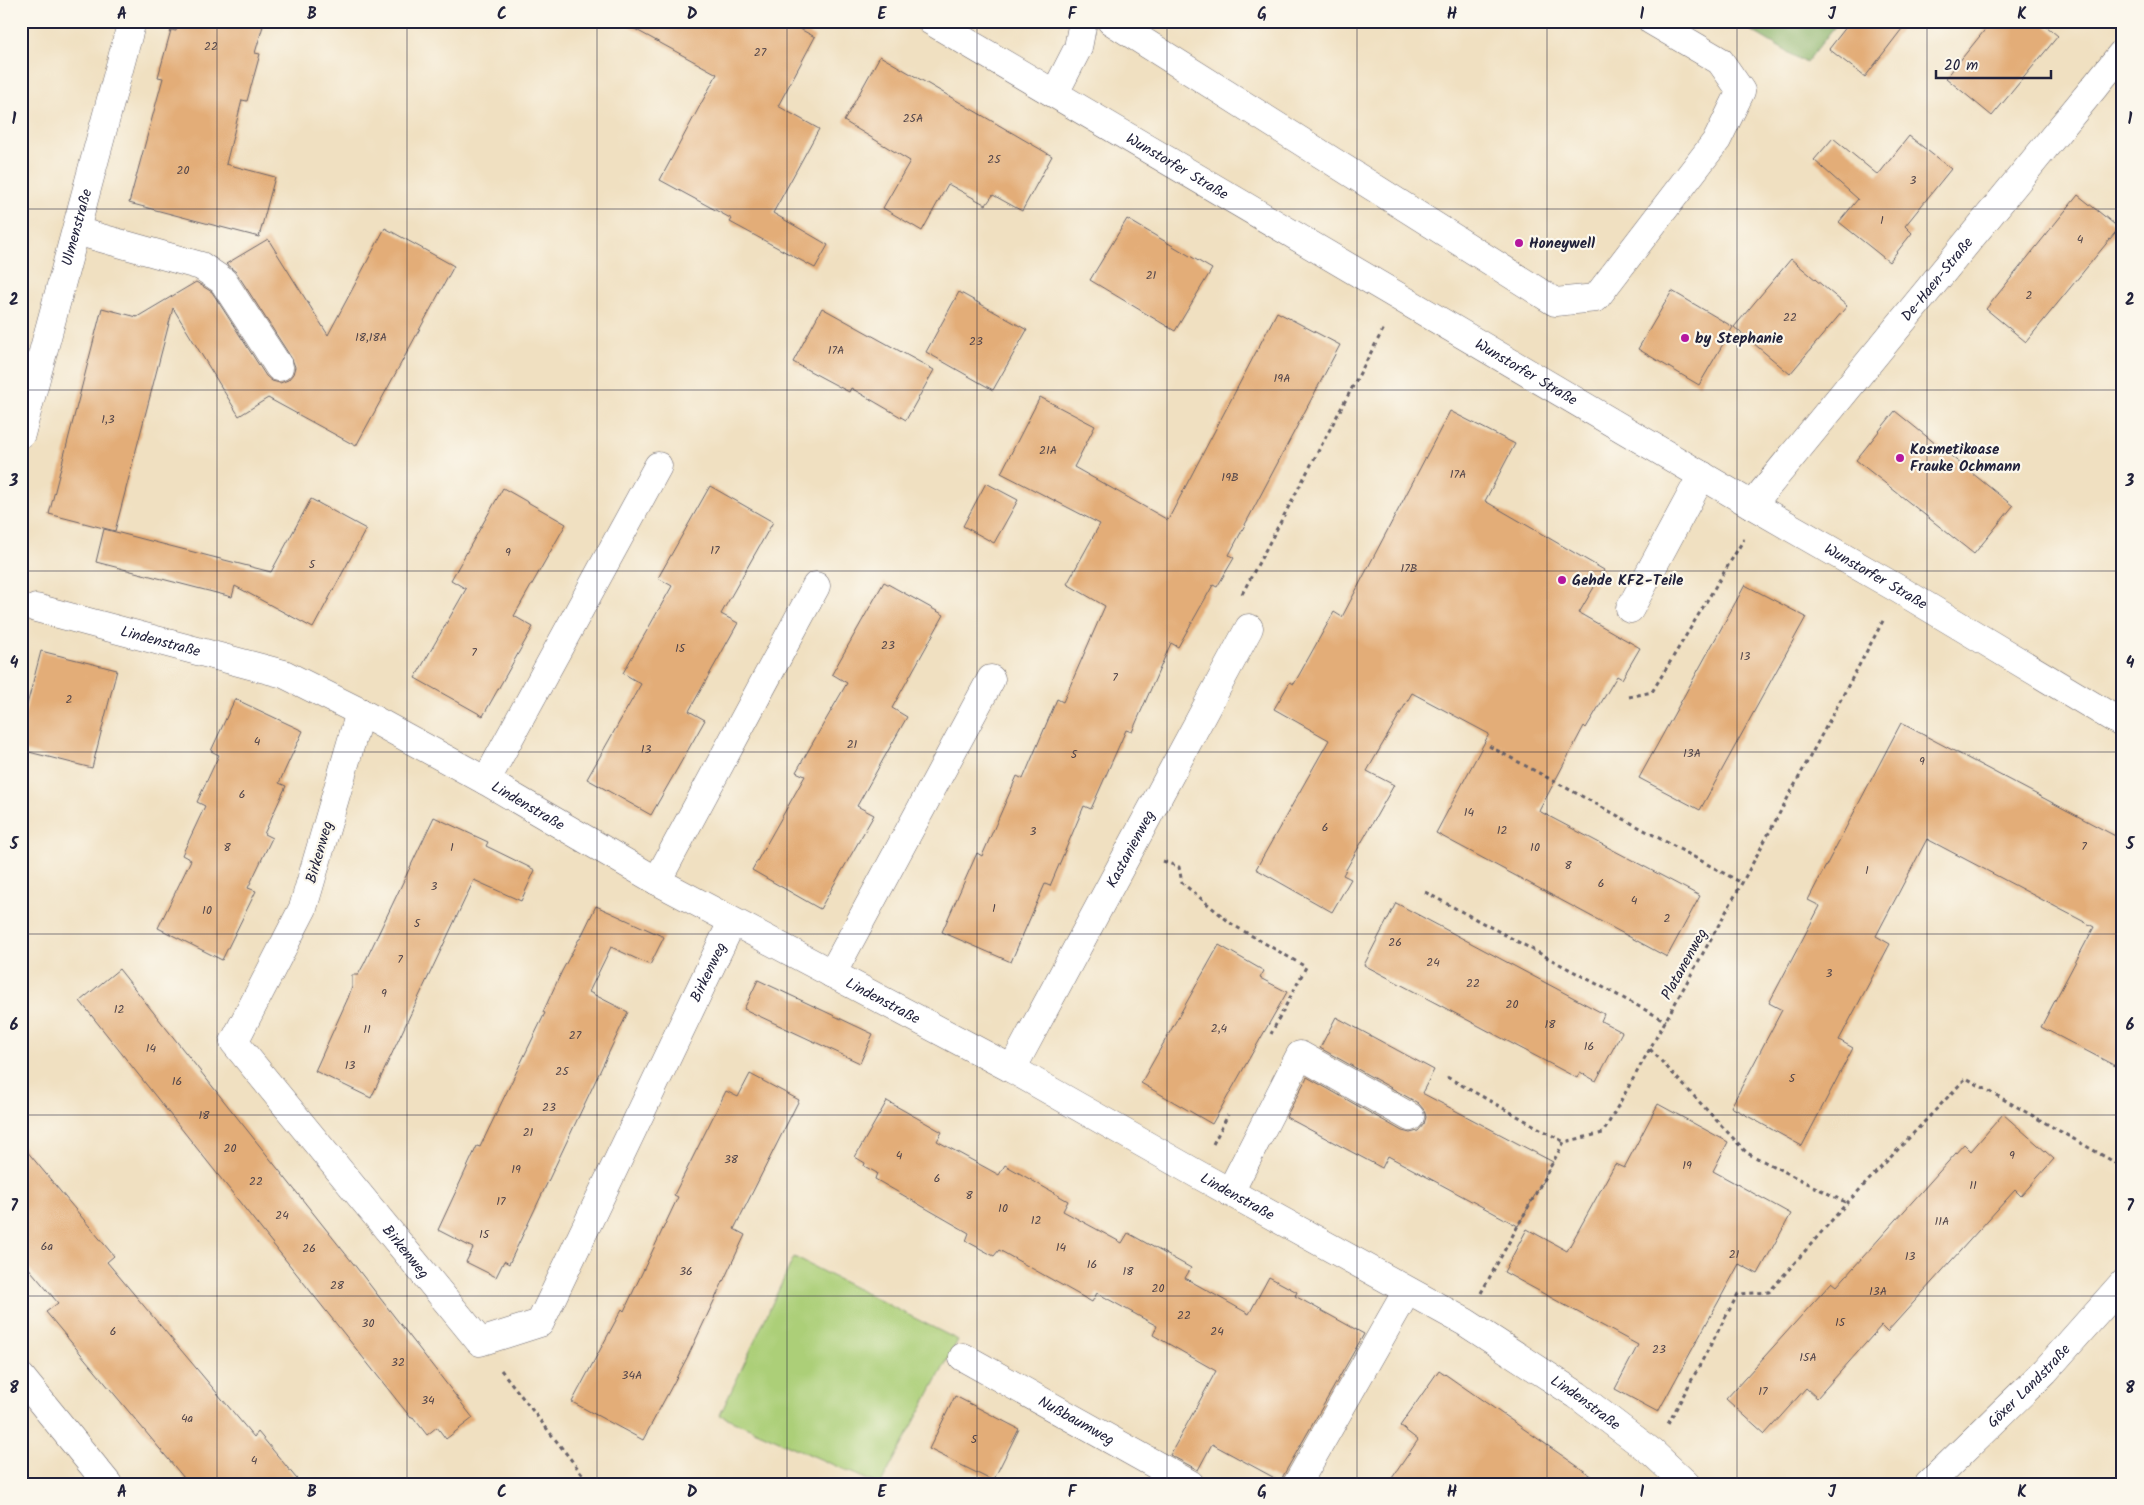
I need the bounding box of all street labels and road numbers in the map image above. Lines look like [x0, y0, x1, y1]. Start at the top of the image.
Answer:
street label: Wunstorfer Straße [1121, 127, 1233, 207]
street label: Ulmenstraße [56, 186, 99, 269]
street label: De-Haen-Straße [1896, 232, 1980, 327]
street label: Wunstorfer Straße [1470, 333, 1582, 413]
street label: Wunstorfer Straße [1819, 538, 1932, 617]
street label: Lindenstraße [118, 620, 203, 664]
street label: Lindenstraße [486, 775, 569, 838]
street label: Kastanienweg [1100, 806, 1162, 893]
street label: Birkenweg [300, 818, 340, 886]
street label: Platanenweg [1655, 924, 1714, 1005]
street label: Birkenweg [684, 938, 734, 1006]
street label: Lindenstraße [841, 972, 924, 1031]
street label: Lindenstraße [1195, 1167, 1279, 1228]
street label: Birkenweg [376, 1220, 435, 1285]
street label: Göxer Landstraße [1982, 1339, 2077, 1434]
street label: Lindenstraße [1545, 1370, 1625, 1437]
street label: Nußbaumweg [1033, 1390, 1119, 1452]

